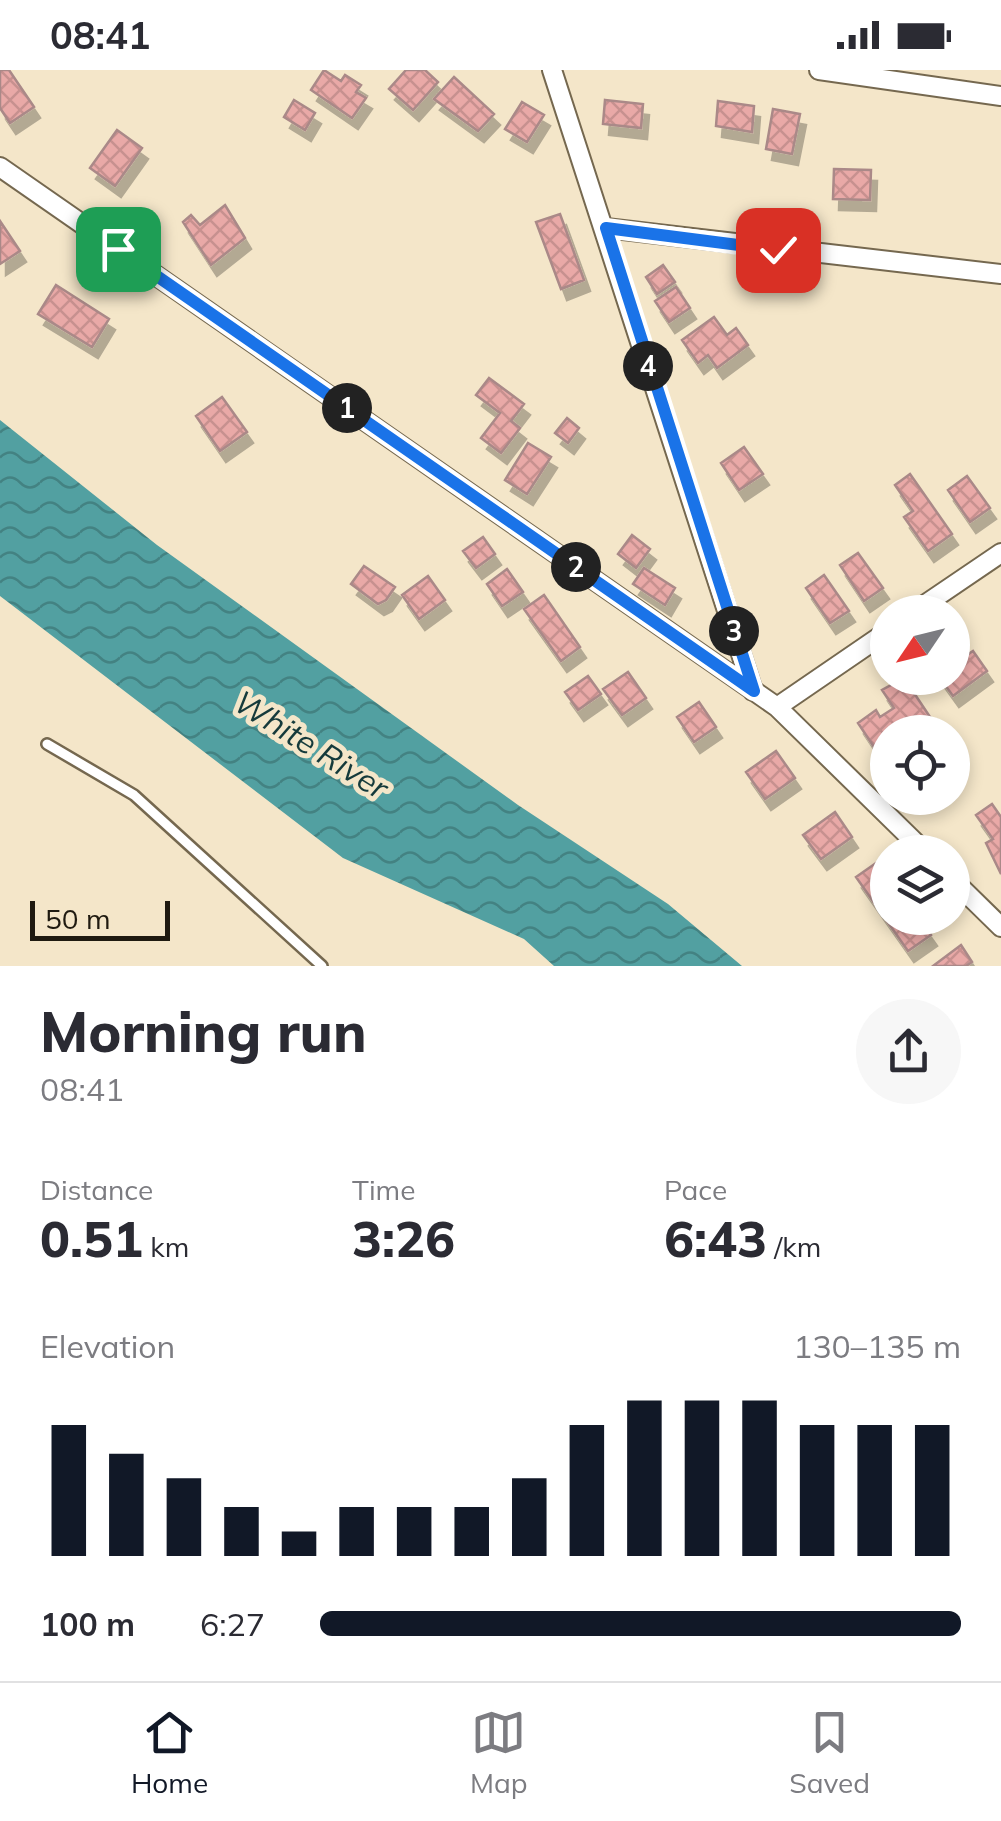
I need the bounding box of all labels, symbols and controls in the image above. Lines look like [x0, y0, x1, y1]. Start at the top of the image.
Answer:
text: 08:41 [50, 11, 151, 59]
pin [76, 207, 161, 292]
pin [736, 208, 821, 293]
icon: arrive [91, 222, 146, 277]
icon: check [751, 223, 806, 278]
pin: 4 [623, 341, 673, 391]
text: 4 [640, 348, 656, 383]
pin: 1 [322, 383, 372, 433]
text: 1 [339, 390, 355, 425]
pin: 2 [551, 542, 601, 592]
text: 2 [568, 549, 584, 584]
north arrow [870, 595, 970, 695]
map controls [870, 595, 970, 935]
pin: 3 [709, 606, 759, 656]
text: 3 [726, 613, 742, 648]
water label: White River [227, 681, 397, 808]
button: locate [870, 715, 970, 815]
button: layers [870, 835, 970, 935]
scale bar [30, 896, 170, 940]
text: 50 m [45, 901, 111, 936]
text: Morning run [40, 997, 367, 1066]
button: share [856, 999, 961, 1104]
text: 08:41 [40, 1069, 124, 1109]
text: Distance [40, 1172, 153, 1207]
text: Time [352, 1172, 415, 1207]
text: Pace [664, 1172, 727, 1207]
text: 0.51 [40, 1207, 143, 1270]
text: 3:26 [352, 1207, 455, 1270]
text: 6:43 [664, 1207, 767, 1270]
text: km [143, 1229, 189, 1264]
text: /km [767, 1229, 821, 1264]
text: Elevation [40, 1326, 175, 1366]
text: 130–135 m [793, 1326, 961, 1366]
text: 100 m [40, 1604, 135, 1644]
text: 6:27 [200, 1604, 265, 1644]
tab: Home [131, 1705, 208, 1800]
tab: Map [470, 1705, 528, 1800]
tab: Saved [789, 1705, 870, 1800]

